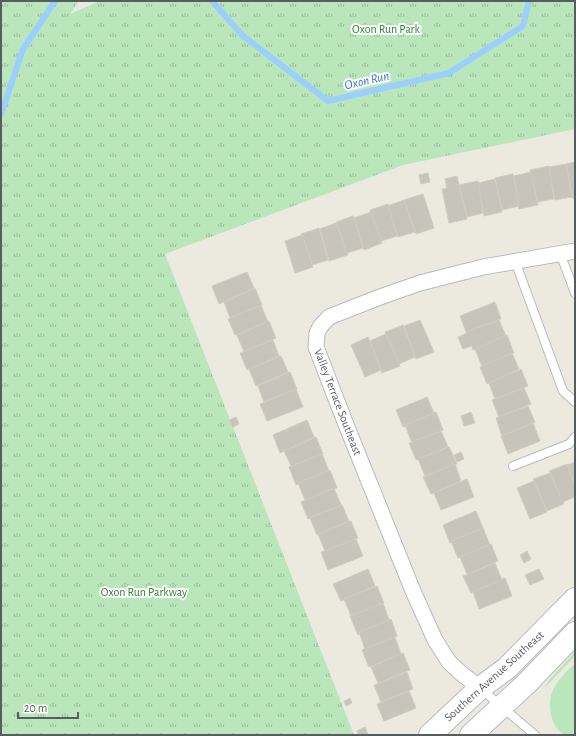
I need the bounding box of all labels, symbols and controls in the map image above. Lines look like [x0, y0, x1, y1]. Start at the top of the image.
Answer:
park label: Oxon Run Park [352, 23, 420, 35]
water label: Oxon Run [343, 70, 391, 92]
street label: Valley Terrace Southeast [311, 347, 364, 457]
park label: Oxon Run Parkway [101, 586, 187, 599]
street label: Southern Avenue Southeast [442, 628, 546, 724]
scale bar [18, 694, 78, 720]
text: 20 m [24, 702, 47, 714]

